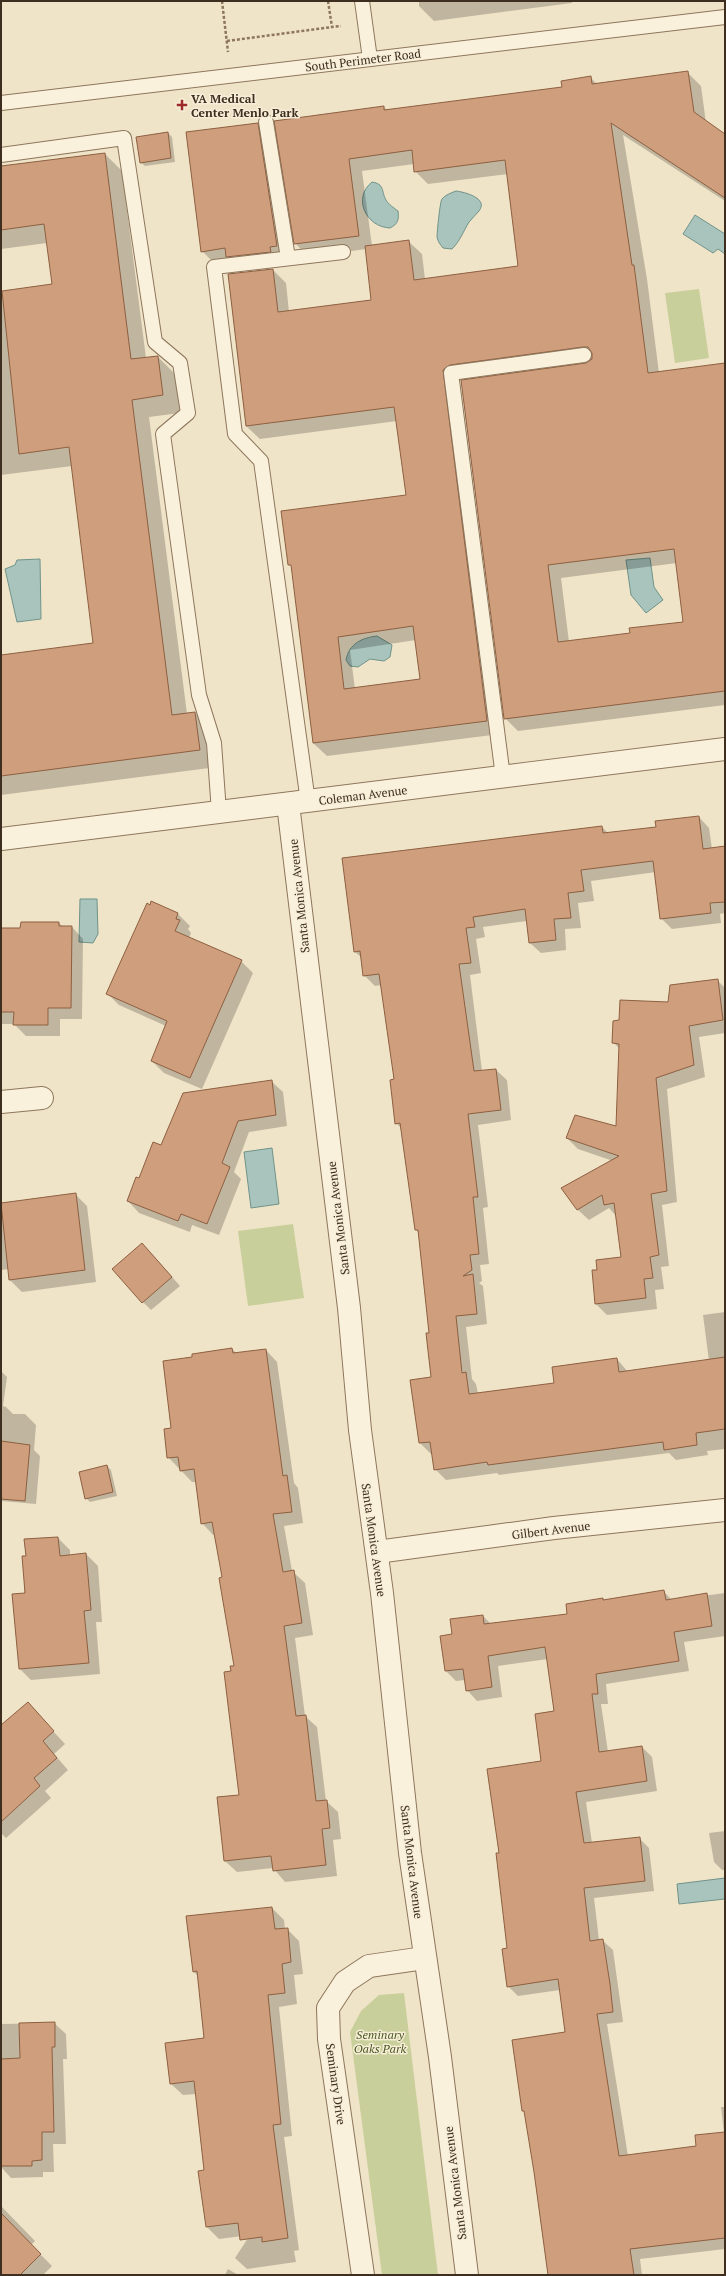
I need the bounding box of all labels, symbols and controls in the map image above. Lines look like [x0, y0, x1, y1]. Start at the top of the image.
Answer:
street label: South Perimeter Road [304, 45, 422, 75]
place label: VA Medical Center Menlo Park [191, 91, 299, 120]
marker: VA Medical Center Menlo Park [176, 99, 188, 111]
street label: Coleman Avenue [318, 782, 408, 808]
street label: Santa Monica Avenue [286, 838, 312, 954]
street label: Santa Monica Avenue [324, 1160, 352, 1276]
street label: Santa Monica Avenue [359, 1482, 389, 1598]
street label: Gilbert Avenue [511, 1518, 591, 1542]
street label: Santa Monica Avenue [398, 1804, 426, 1920]
park label: Seminary Oaks Park [354, 2027, 407, 2056]
street label: Seminary Drive [323, 2042, 349, 2126]
street label: Santa Monica Avenue [441, 2125, 469, 2241]

